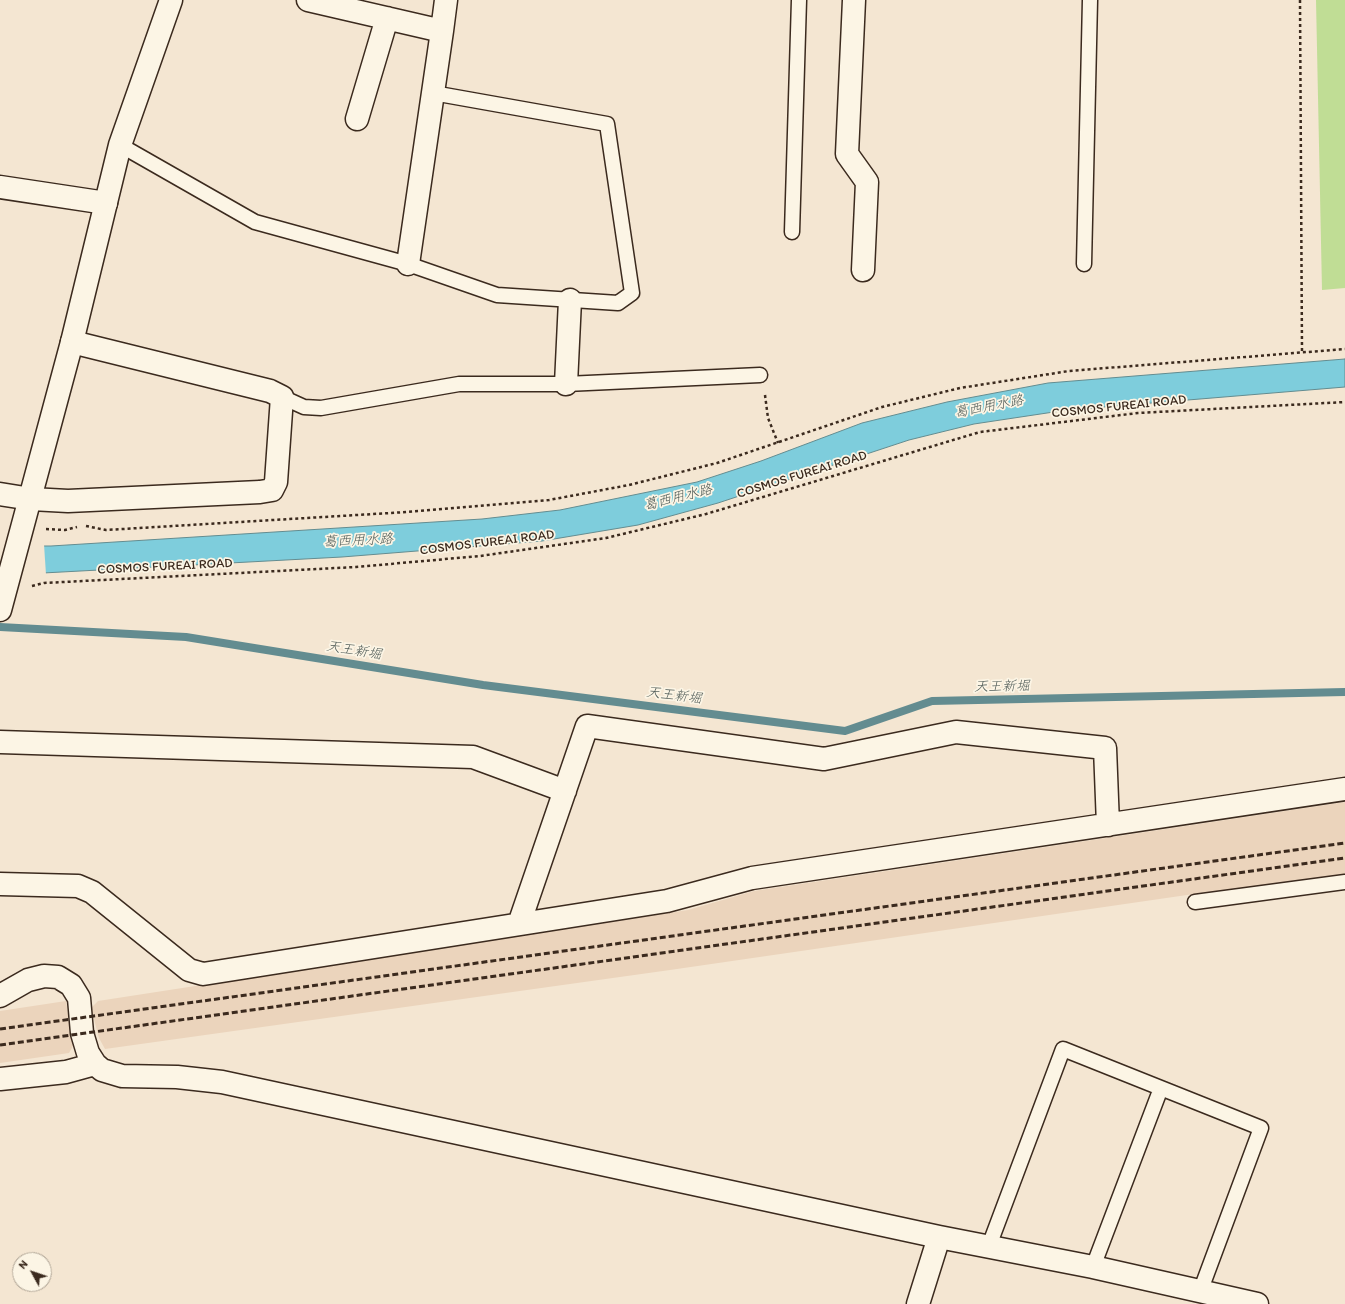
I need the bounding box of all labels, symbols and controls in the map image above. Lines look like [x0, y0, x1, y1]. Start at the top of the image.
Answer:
water label: 葛西用水路 [953, 392, 1025, 422]
street label: COSMOS FUREAI ROAD [1051, 392, 1187, 422]
street label: COSMOS FUREAI ROAD [735, 448, 869, 502]
water label: 葛西用水路 [642, 481, 714, 515]
street label: COSMOS FUREAI ROAD [419, 527, 555, 559]
water label: 葛西用水路 [323, 531, 393, 551]
street label: COSMOS FUREAI ROAD [97, 556, 233, 578]
water label: 天王新堀 [325, 638, 383, 664]
water label: 天王新堀 [974, 678, 1030, 696]
water label: 天王新堀 [645, 684, 703, 708]
north arrow [12, 1252, 52, 1292]
text: N [16, 1258, 31, 1272]

